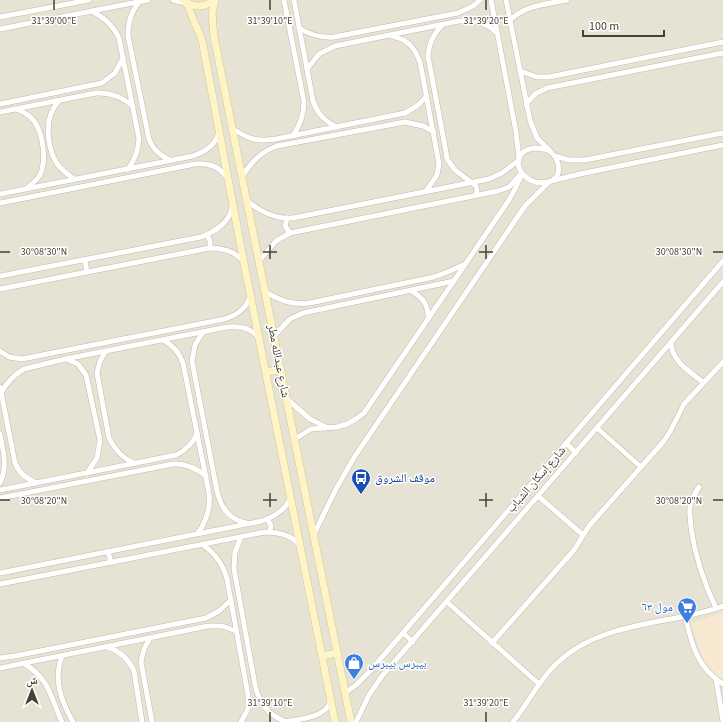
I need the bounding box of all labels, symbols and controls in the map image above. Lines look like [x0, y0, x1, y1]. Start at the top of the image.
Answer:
scale bar [583, 12, 664, 38]
text: 31°39'00"E [31, 14, 77, 28]
text: 31°39'10"E [247, 14, 293, 28]
text: 31°39'20"E [463, 14, 509, 28]
text: 100 m [589, 18, 619, 35]
text: 30°08'30"N [21, 245, 67, 259]
text: 30°08'30"N [656, 245, 702, 259]
street label: شارع عبدالله مطر [263, 322, 294, 399]
street label: شارع إسكان الشباب [503, 442, 570, 516]
bus stop icon: موقف الشروق [350, 467, 372, 495]
place label: موقف الشروق [375, 470, 435, 487]
text: 30°08'20"N [21, 494, 67, 508]
text: 30°08'20"N [656, 494, 702, 508]
supermarket icon: مول ٦٣ [676, 596, 698, 624]
place label: مول ٦٣ [642, 599, 673, 616]
shop icon: بيبرس بيبرس [343, 652, 365, 680]
place label: بيبرس بيبرس [368, 655, 427, 672]
north arrow [12, 670, 52, 710]
text: ش [26, 673, 38, 688]
text: 31°39'10"E [247, 696, 293, 710]
text: 31°39'20"E [463, 696, 509, 710]

